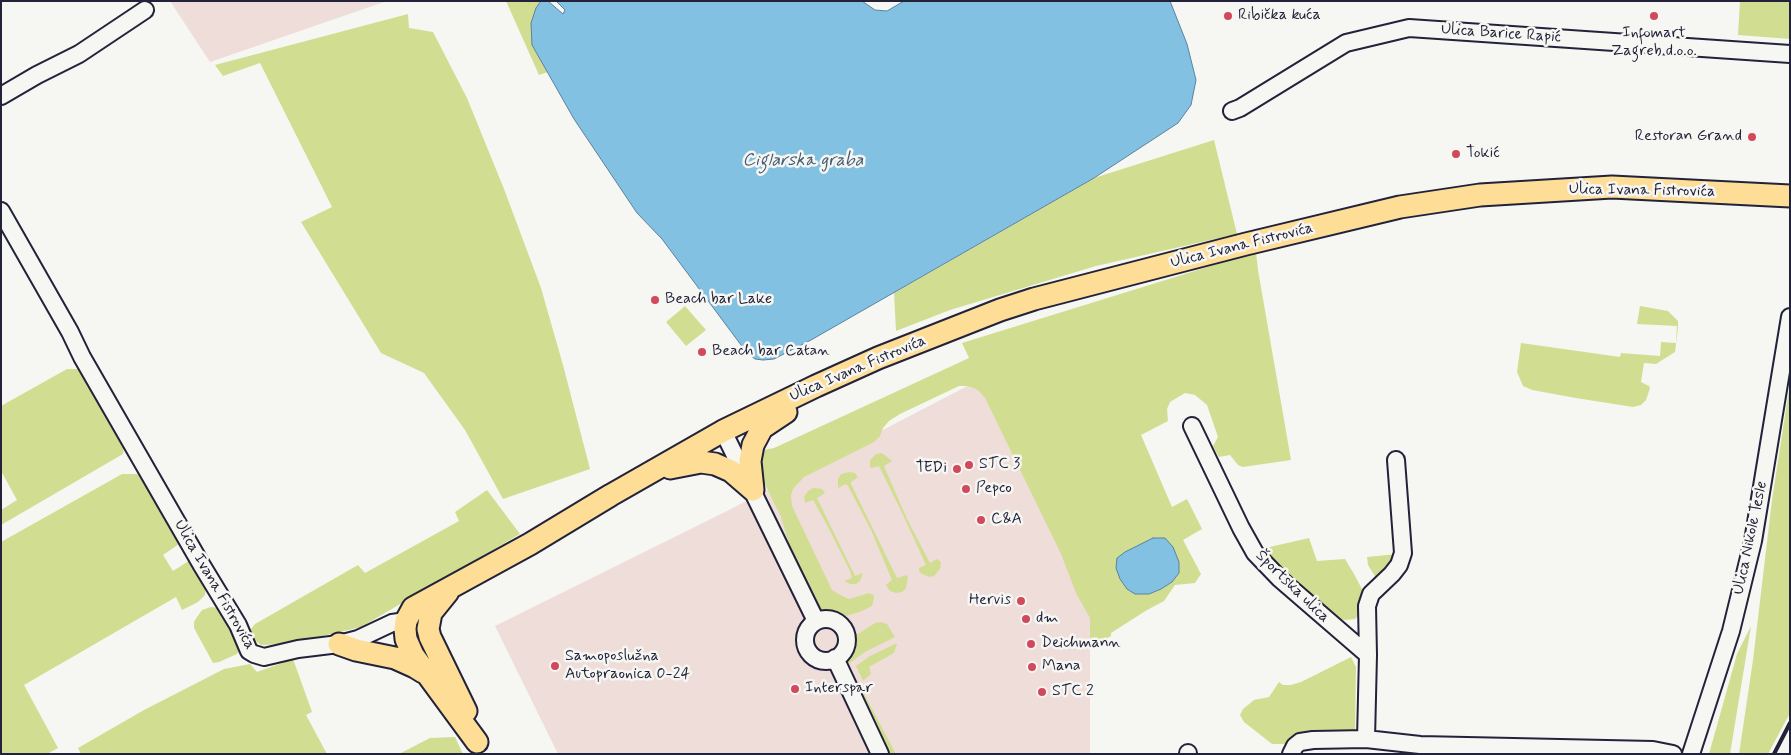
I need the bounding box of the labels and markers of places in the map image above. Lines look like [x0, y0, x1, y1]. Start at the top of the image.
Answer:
place label: Ribička kuća [1238, 6, 1321, 26]
marker: Ribička kuća [1222, 10, 1234, 22]
marker: Infomart Zagreb d.o.o. [1648, 10, 1660, 22]
place label: Infomart Zagreb d.o.o. [1611, 24, 1697, 62]
place label: Restoran Grand [1635, 127, 1742, 147]
marker: Restoran Grand [1746, 131, 1758, 143]
place label: Tokić [1466, 144, 1500, 164]
marker: Tokić [1450, 148, 1462, 160]
place label: Beach bar Lake [665, 290, 772, 310]
marker: Beach bar Lake [649, 294, 661, 306]
place label: Beach bar Catan [712, 342, 830, 362]
marker: Beach bar Catan [696, 346, 708, 358]
place label: STC 3 [979, 455, 1020, 475]
place label: TEDi [916, 459, 947, 479]
marker: STC 3 [963, 459, 975, 471]
marker: TEDi [951, 463, 963, 475]
place label: Pepco [976, 479, 1012, 499]
marker: Pepco [960, 483, 972, 495]
place label: C&A [991, 510, 1022, 530]
marker: C&A [975, 514, 987, 526]
place label: Hervis [969, 591, 1011, 611]
marker: Hervis [1015, 595, 1027, 607]
place label: dm [1036, 609, 1059, 629]
marker: dm [1020, 613, 1032, 625]
place label: Deichmann [1041, 634, 1121, 654]
marker: Deichmann [1025, 638, 1037, 650]
place label: Samoposlužna Autopraonica 0-24 [565, 647, 690, 685]
place label: Mana [1042, 657, 1081, 677]
marker: Samoposlužna Autopraonica 0-24 [549, 660, 561, 672]
marker: Mana [1026, 661, 1038, 673]
place label: Interspar [805, 679, 873, 699]
place label: STC 2 [1052, 682, 1094, 702]
marker: Interspar [789, 683, 801, 695]
marker: STC 2 [1036, 686, 1048, 698]

